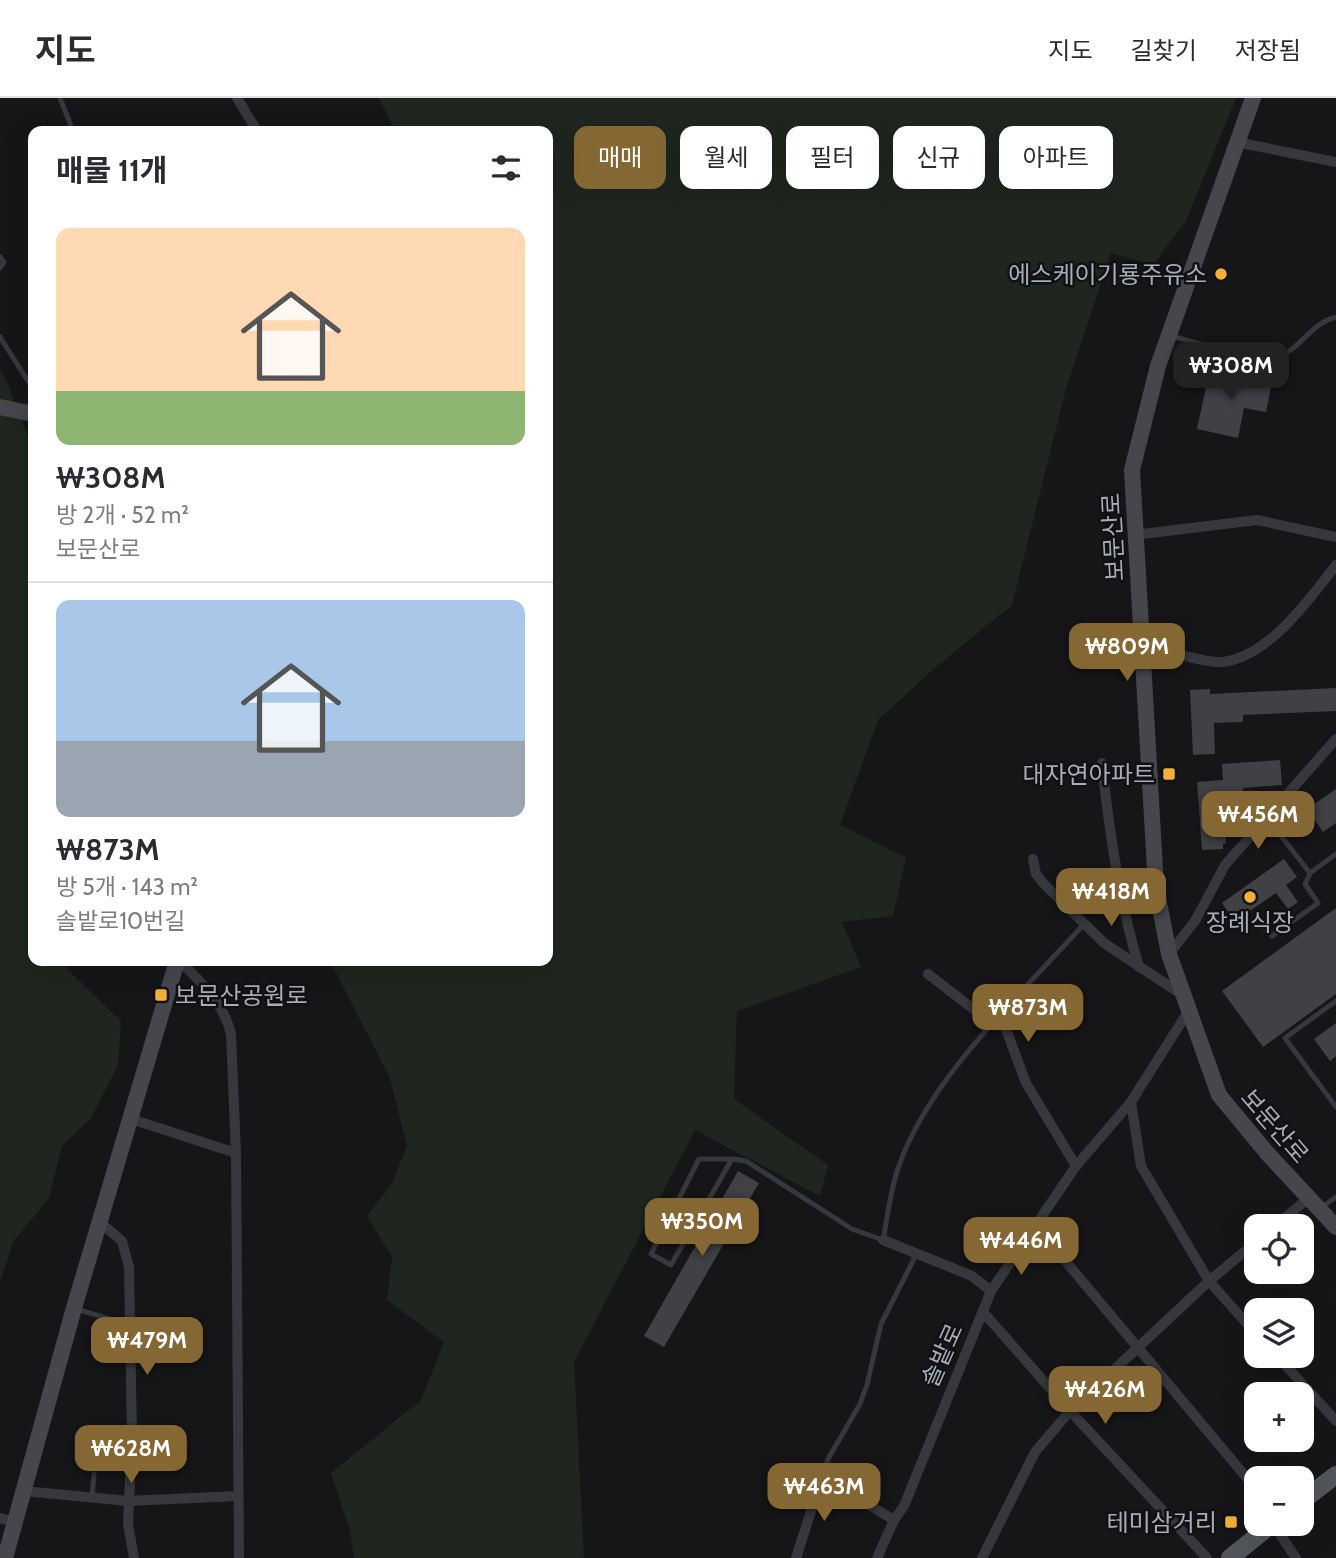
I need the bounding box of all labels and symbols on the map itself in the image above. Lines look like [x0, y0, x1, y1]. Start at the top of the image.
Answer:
place label: 에스케이기룡주유소 [1008, 260, 1207, 289]
marker: 에스케이기룡주유소 [1213, 266, 1229, 282]
pin: ₩308M [1182, 342, 1280, 402]
street label: 보문산로 [1096, 492, 1130, 582]
pin: ₩809M [1078, 624, 1176, 683]
place label: 대자연아파트 [1023, 760, 1155, 789]
marker: 대자연아파트 [1161, 766, 1177, 782]
pin: ₩456M [1209, 792, 1307, 851]
pin: ₩418M [1062, 868, 1160, 928]
marker: 장례식장 [1242, 889, 1258, 905]
place label: 장례식장 [1206, 908, 1294, 937]
place label: 보문산공원로 [175, 981, 307, 1010]
pin: ₩873M [979, 984, 1077, 1044]
marker: 보문산공원로 [153, 987, 169, 1003]
street label: 보문산로 [1235, 1083, 1315, 1169]
pin: ₩350M [653, 1198, 751, 1258]
pin: ₩446M [972, 1218, 1070, 1277]
pin: ₩479M [98, 1318, 196, 1377]
street label: 솔밭로 [915, 1319, 969, 1391]
pin: ₩426M [1056, 1366, 1154, 1426]
pin: ₩628M [82, 1426, 180, 1485]
pin: ₩463M [775, 1464, 873, 1523]
place label: 테미삼거리 [1107, 1508, 1217, 1537]
marker: 테미삼거리 [1223, 1514, 1239, 1530]

